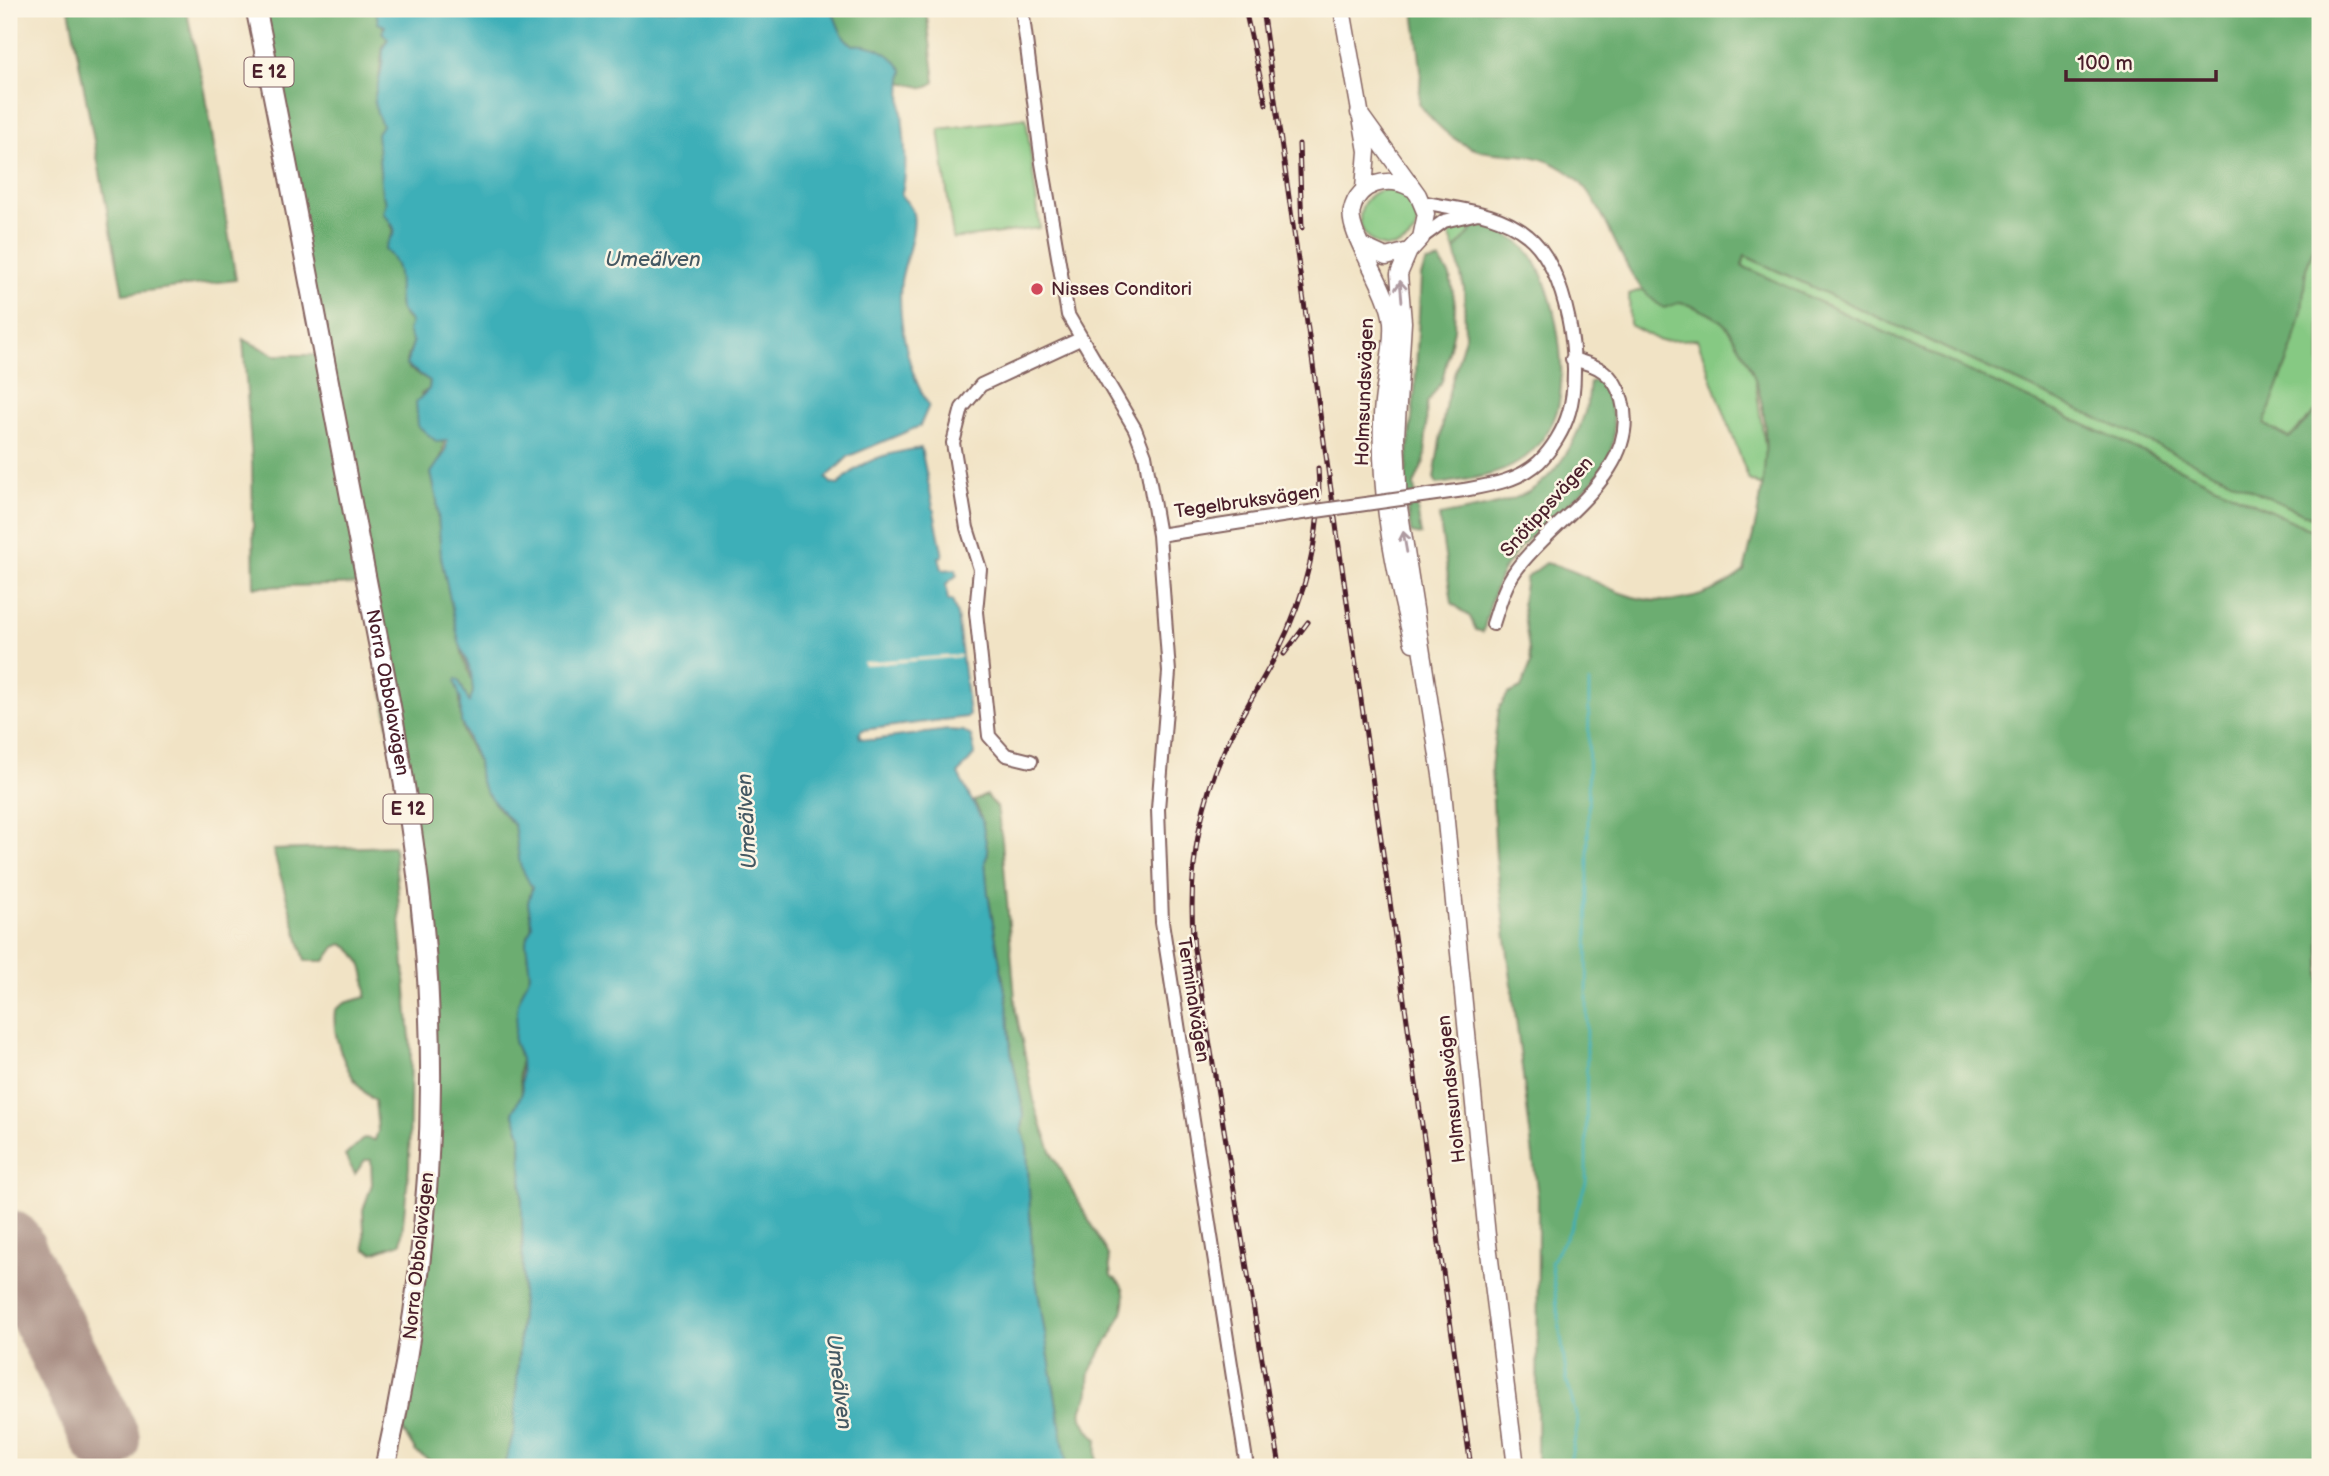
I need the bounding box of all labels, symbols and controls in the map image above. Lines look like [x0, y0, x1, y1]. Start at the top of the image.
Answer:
scale bar [2066, 38, 2217, 82]
text: 100 m [2077, 51, 2133, 76]
road number: E 12 [244, 58, 294, 86]
water label: Umeälven [605, 247, 701, 272]
place label: Nisses Conditori [1051, 278, 1192, 301]
one-way arrow [1394, 280, 1407, 303]
marker: Nisses Conditori [1029, 281, 1045, 297]
street label: Holmsundsvägen [1351, 318, 1379, 466]
street label: Snötippsvägen [1496, 452, 1598, 562]
street label: Tegelbruksvägen [1173, 480, 1321, 524]
one-way arrow [1398, 531, 1411, 554]
street label: Norra Obbolavägen [361, 607, 414, 777]
water label: Umeälven [732, 773, 762, 869]
road number: E 12 [384, 794, 432, 824]
street label: Terminalvägen [1172, 936, 1214, 1064]
street label: Holmsundsvägen [1433, 1014, 1471, 1164]
street label: Norra Obbolavägen [399, 1171, 439, 1341]
water label: Umeälven [821, 1333, 857, 1431]

